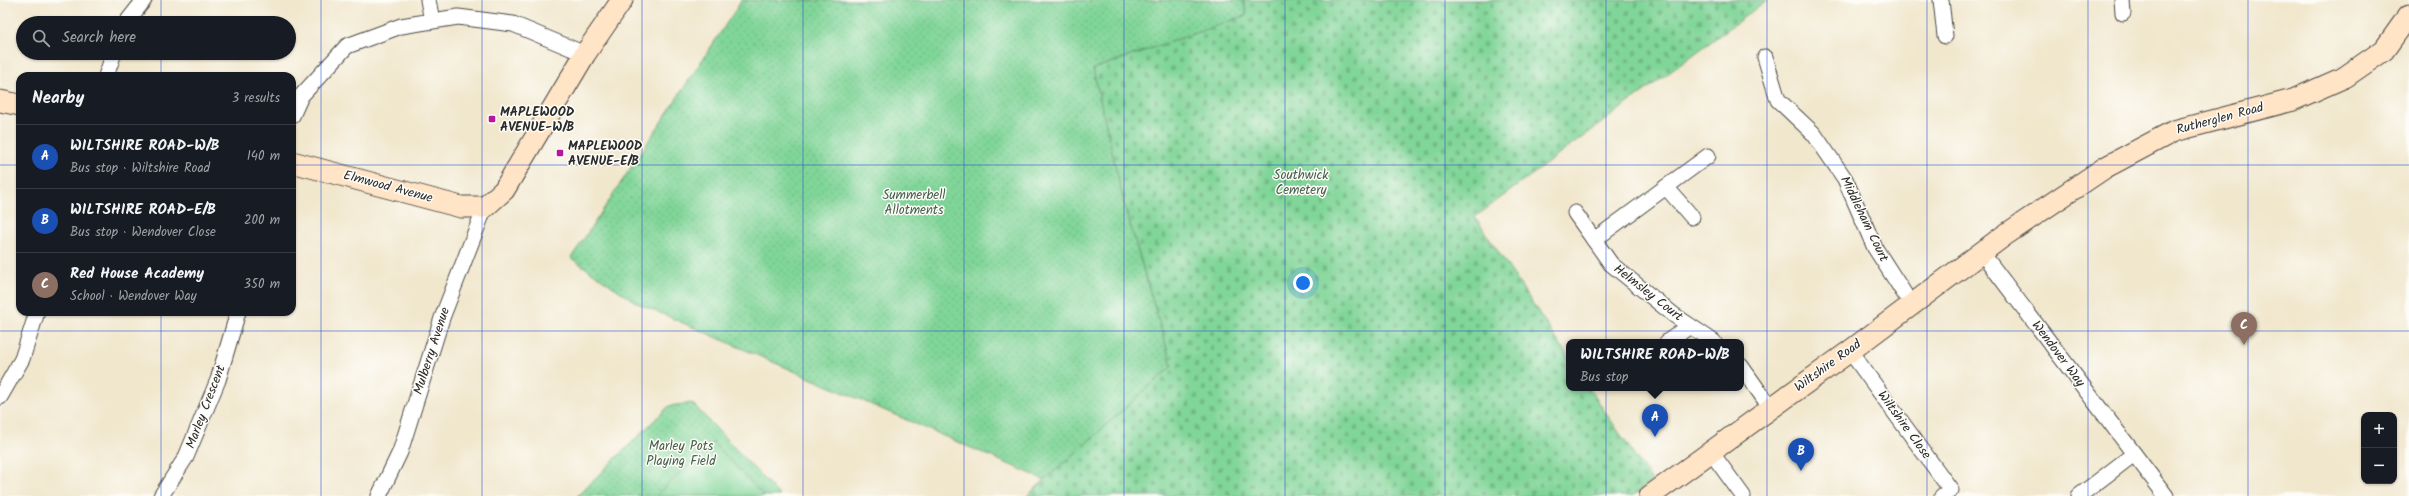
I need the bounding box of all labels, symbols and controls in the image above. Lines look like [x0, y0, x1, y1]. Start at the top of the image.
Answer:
search box [16, 16, 296, 60]
text: Search here [62, 26, 136, 50]
icon: search [30, 27, 52, 49]
text: Nearby [32, 85, 84, 112]
text: 3 results [232, 88, 280, 109]
street label: Rutherglen Road [2174, 97, 2266, 141]
place label: MAPLEWOOD AVENUE-W/B [500, 102, 575, 138]
marker: MAPLEWOOD AVENUE-W/B [487, 114, 497, 124]
text: WILTSHIRE ROAD-W/B [70, 134, 220, 158]
place label: MAPLEWOOD AVENUE-E/B [568, 136, 643, 172]
text: A [41, 146, 49, 167]
text: 140 m [247, 146, 280, 167]
marker: MAPLEWOOD AVENUE-E/B [555, 148, 565, 158]
text: Bus stop · Wiltshire Road [70, 158, 210, 179]
street label: Elmwood Avenue [341, 165, 435, 209]
park label: Southwick Cemetery [1274, 165, 1329, 201]
street label: Middleham Court [1834, 172, 1894, 266]
park label: Summerbell Allotments [882, 185, 946, 221]
text: WILTSHIRE ROAD-E/B [70, 198, 216, 222]
text: B [41, 210, 49, 231]
text: 200 m [244, 210, 280, 231]
text: Bus stop · Wendover Close [70, 222, 216, 243]
street label: Helmsley Court [1609, 259, 1688, 327]
text: Red House Academy [70, 262, 204, 286]
your location [1293, 273, 1313, 293]
text: C [41, 274, 49, 295]
text: 350 m [244, 274, 280, 295]
text: School · Wendover Way [70, 286, 197, 307]
street label: Mulberry Avenue [408, 305, 456, 397]
pin: C [2231, 312, 2257, 345]
street label: Wendover Way [2026, 316, 2091, 392]
street label: Wiltshire Road [1790, 334, 1866, 398]
popup [1566, 339, 1744, 391]
text: WILTSHIRE ROAD-W/B [1580, 343, 1730, 367]
street label: Marley Crescent [180, 361, 232, 452]
text: Bus stop [1580, 367, 1628, 388]
street label: Wiltshire Close [1872, 386, 1936, 464]
pin: A [1642, 404, 1668, 437]
map controls [2361, 412, 2397, 484]
button: + [2361, 412, 2397, 448]
park label: Marley Pots Playing Field [646, 436, 716, 472]
pin: B [1788, 438, 1814, 471]
button: − [2361, 448, 2397, 484]

